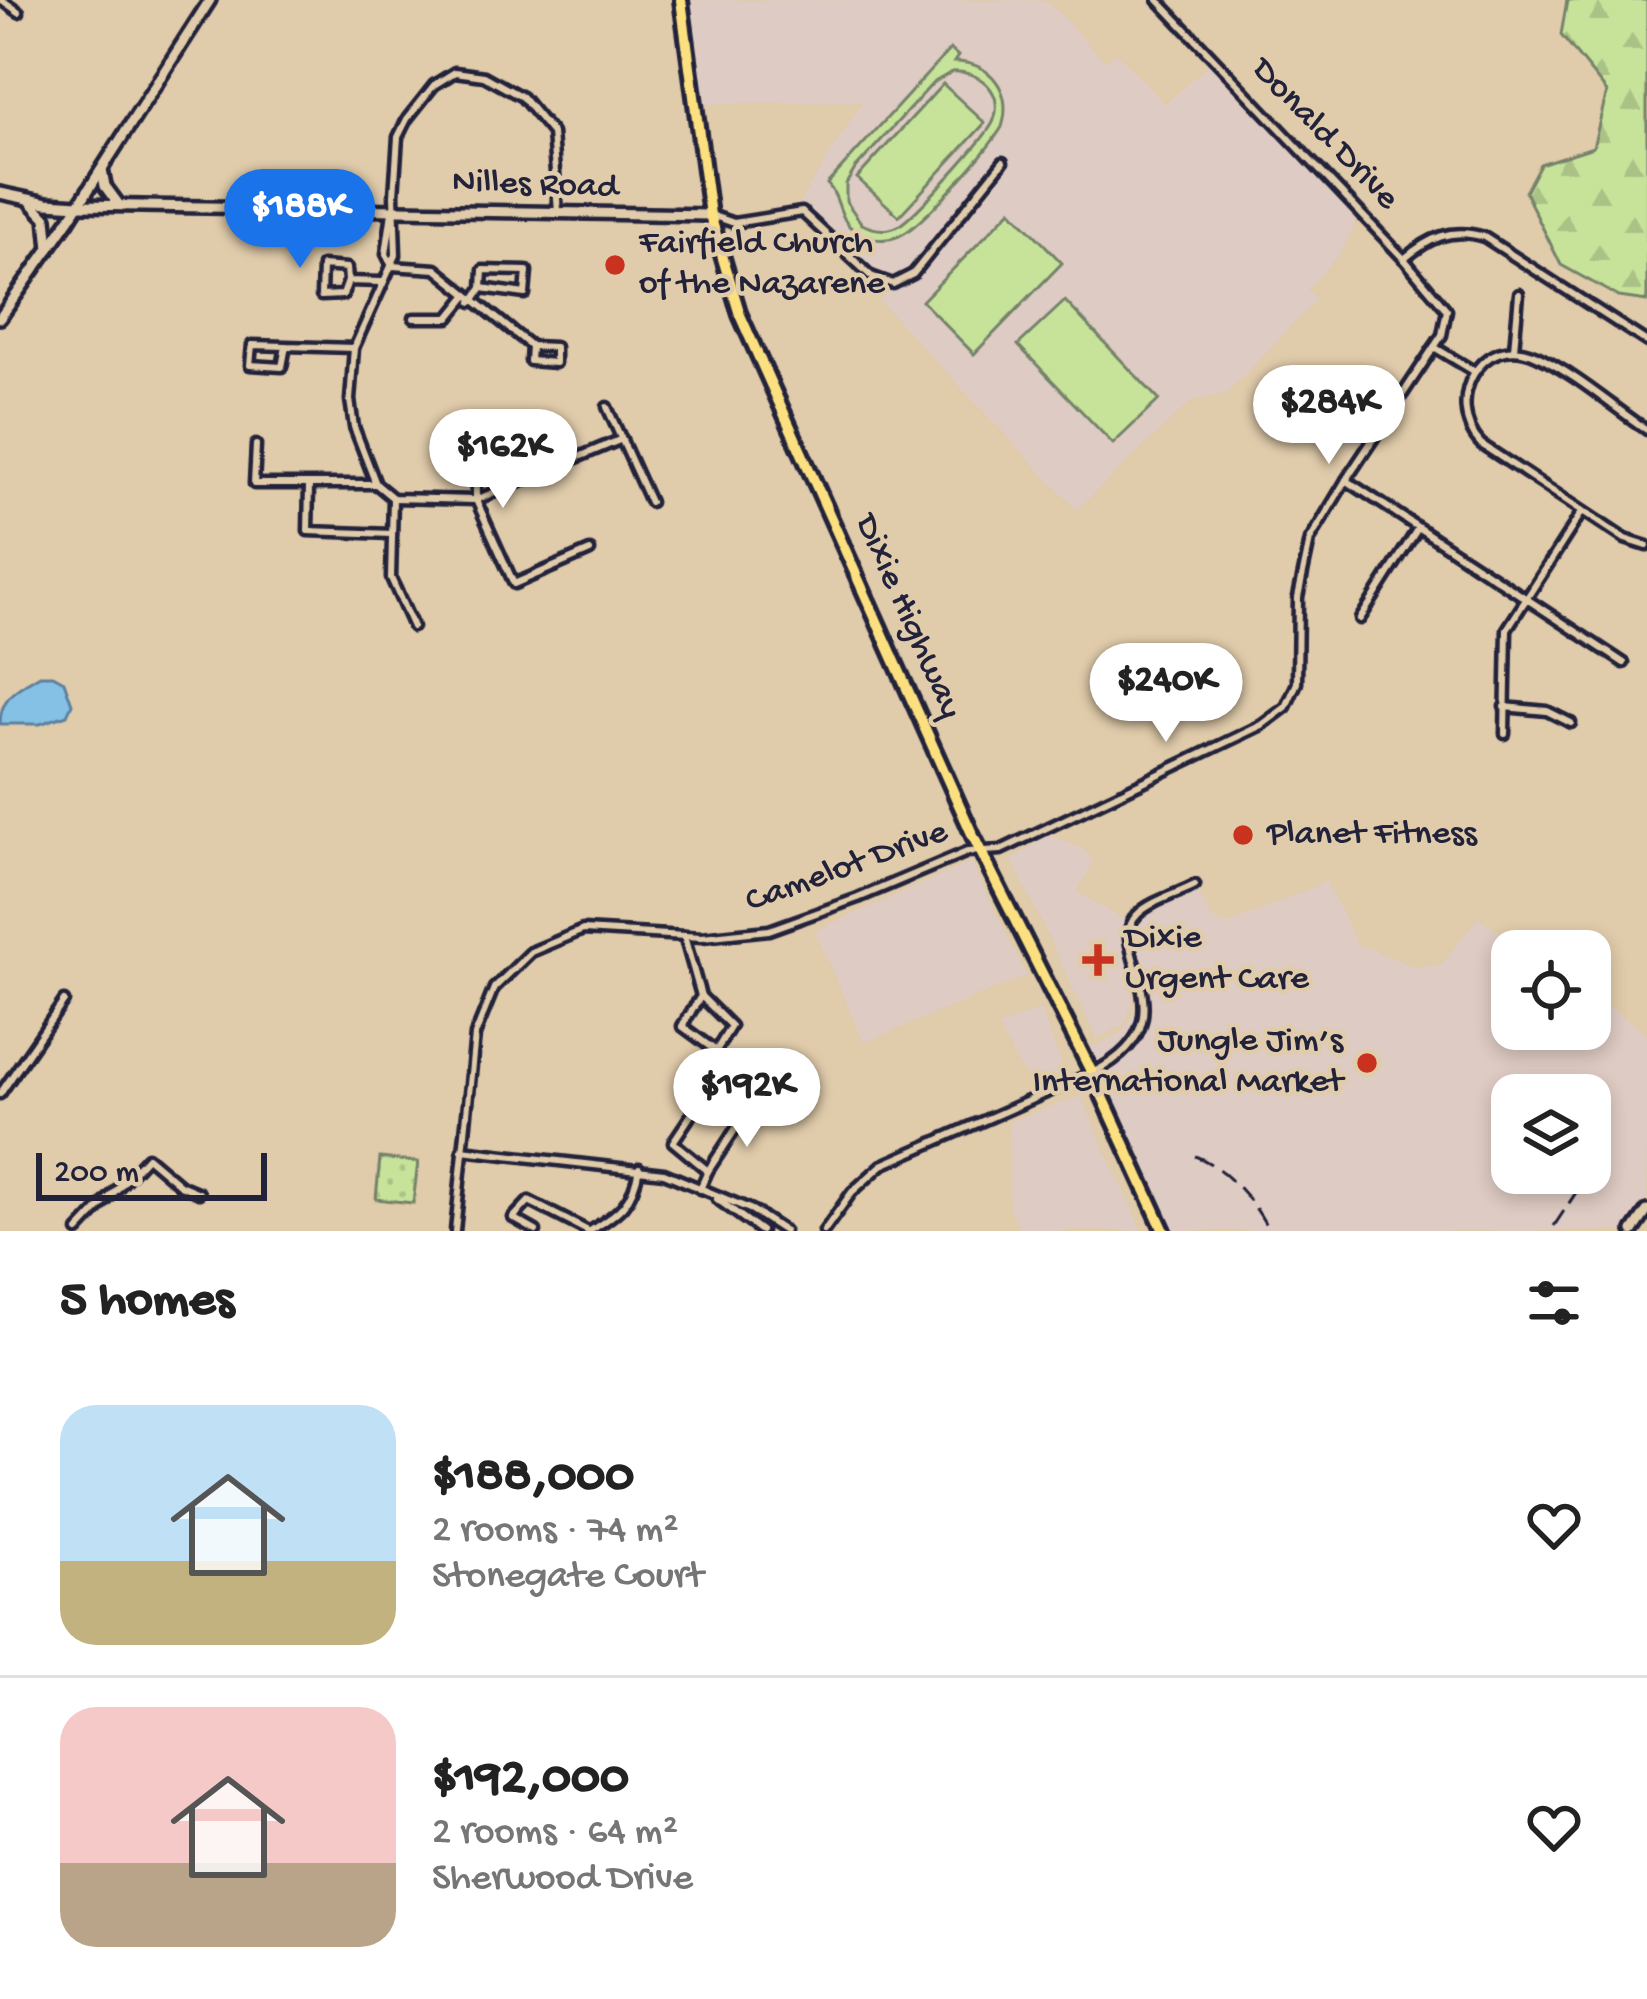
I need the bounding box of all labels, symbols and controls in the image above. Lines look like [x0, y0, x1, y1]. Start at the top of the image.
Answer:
street label: Donald Drive [1239, 48, 1408, 220]
street label: Nilles Road [451, 162, 622, 210]
pin: $188K [216, 169, 384, 271]
text: $188K [251, 185, 349, 231]
place label: Fairfield Church of the Nazarene [638, 223, 885, 307]
marker: Fairfield Church of the Nazarene [602, 252, 628, 278]
pin: $284K [1245, 365, 1413, 467]
text: $284K [1280, 381, 1378, 427]
pin: $162K [419, 409, 587, 511]
text: $162K [456, 425, 550, 471]
street label: Dixie Highway [842, 506, 971, 726]
pin: $240K [1082, 643, 1250, 745]
text: $240K [1117, 659, 1215, 705]
street label: Camelot Drive [740, 811, 954, 924]
place label: Planet Fitness [1266, 814, 1479, 857]
marker: Planet Fitness [1230, 822, 1256, 848]
place label: Dixie Urgent Care [1123, 918, 1309, 1002]
map controls [1491, 930, 1611, 1194]
button: locate [1491, 930, 1611, 1050]
marker: Dixie Urgent Care [1082, 944, 1114, 976]
place label: Jungle Jim’s International Market [1032, 1021, 1346, 1105]
pin: $192K [663, 1048, 831, 1150]
marker: Jungle Jim’s International Market [1354, 1050, 1380, 1076]
text: $192K [700, 1064, 794, 1110]
button: layers [1491, 1074, 1611, 1194]
scale bar [36, 1147, 267, 1200]
text: 200 m [54, 1155, 139, 1193]
icon: filters [1521, 1270, 1587, 1336]
text: 5 homes [60, 1273, 234, 1333]
text: $188,000 [432, 1449, 634, 1509]
icon: home [156, 1453, 300, 1597]
icon: heart [1521, 1492, 1587, 1558]
text: 2 rooms · 74 m² [432, 1509, 679, 1555]
text: Stonegate Court [432, 1555, 703, 1601]
text: $192,000 [432, 1751, 629, 1811]
icon: home [156, 1755, 300, 1899]
icon: heart [1521, 1794, 1587, 1860]
text: 2 rooms · 64 m² [432, 1811, 678, 1857]
text: Sherwood Drive [432, 1857, 693, 1903]

